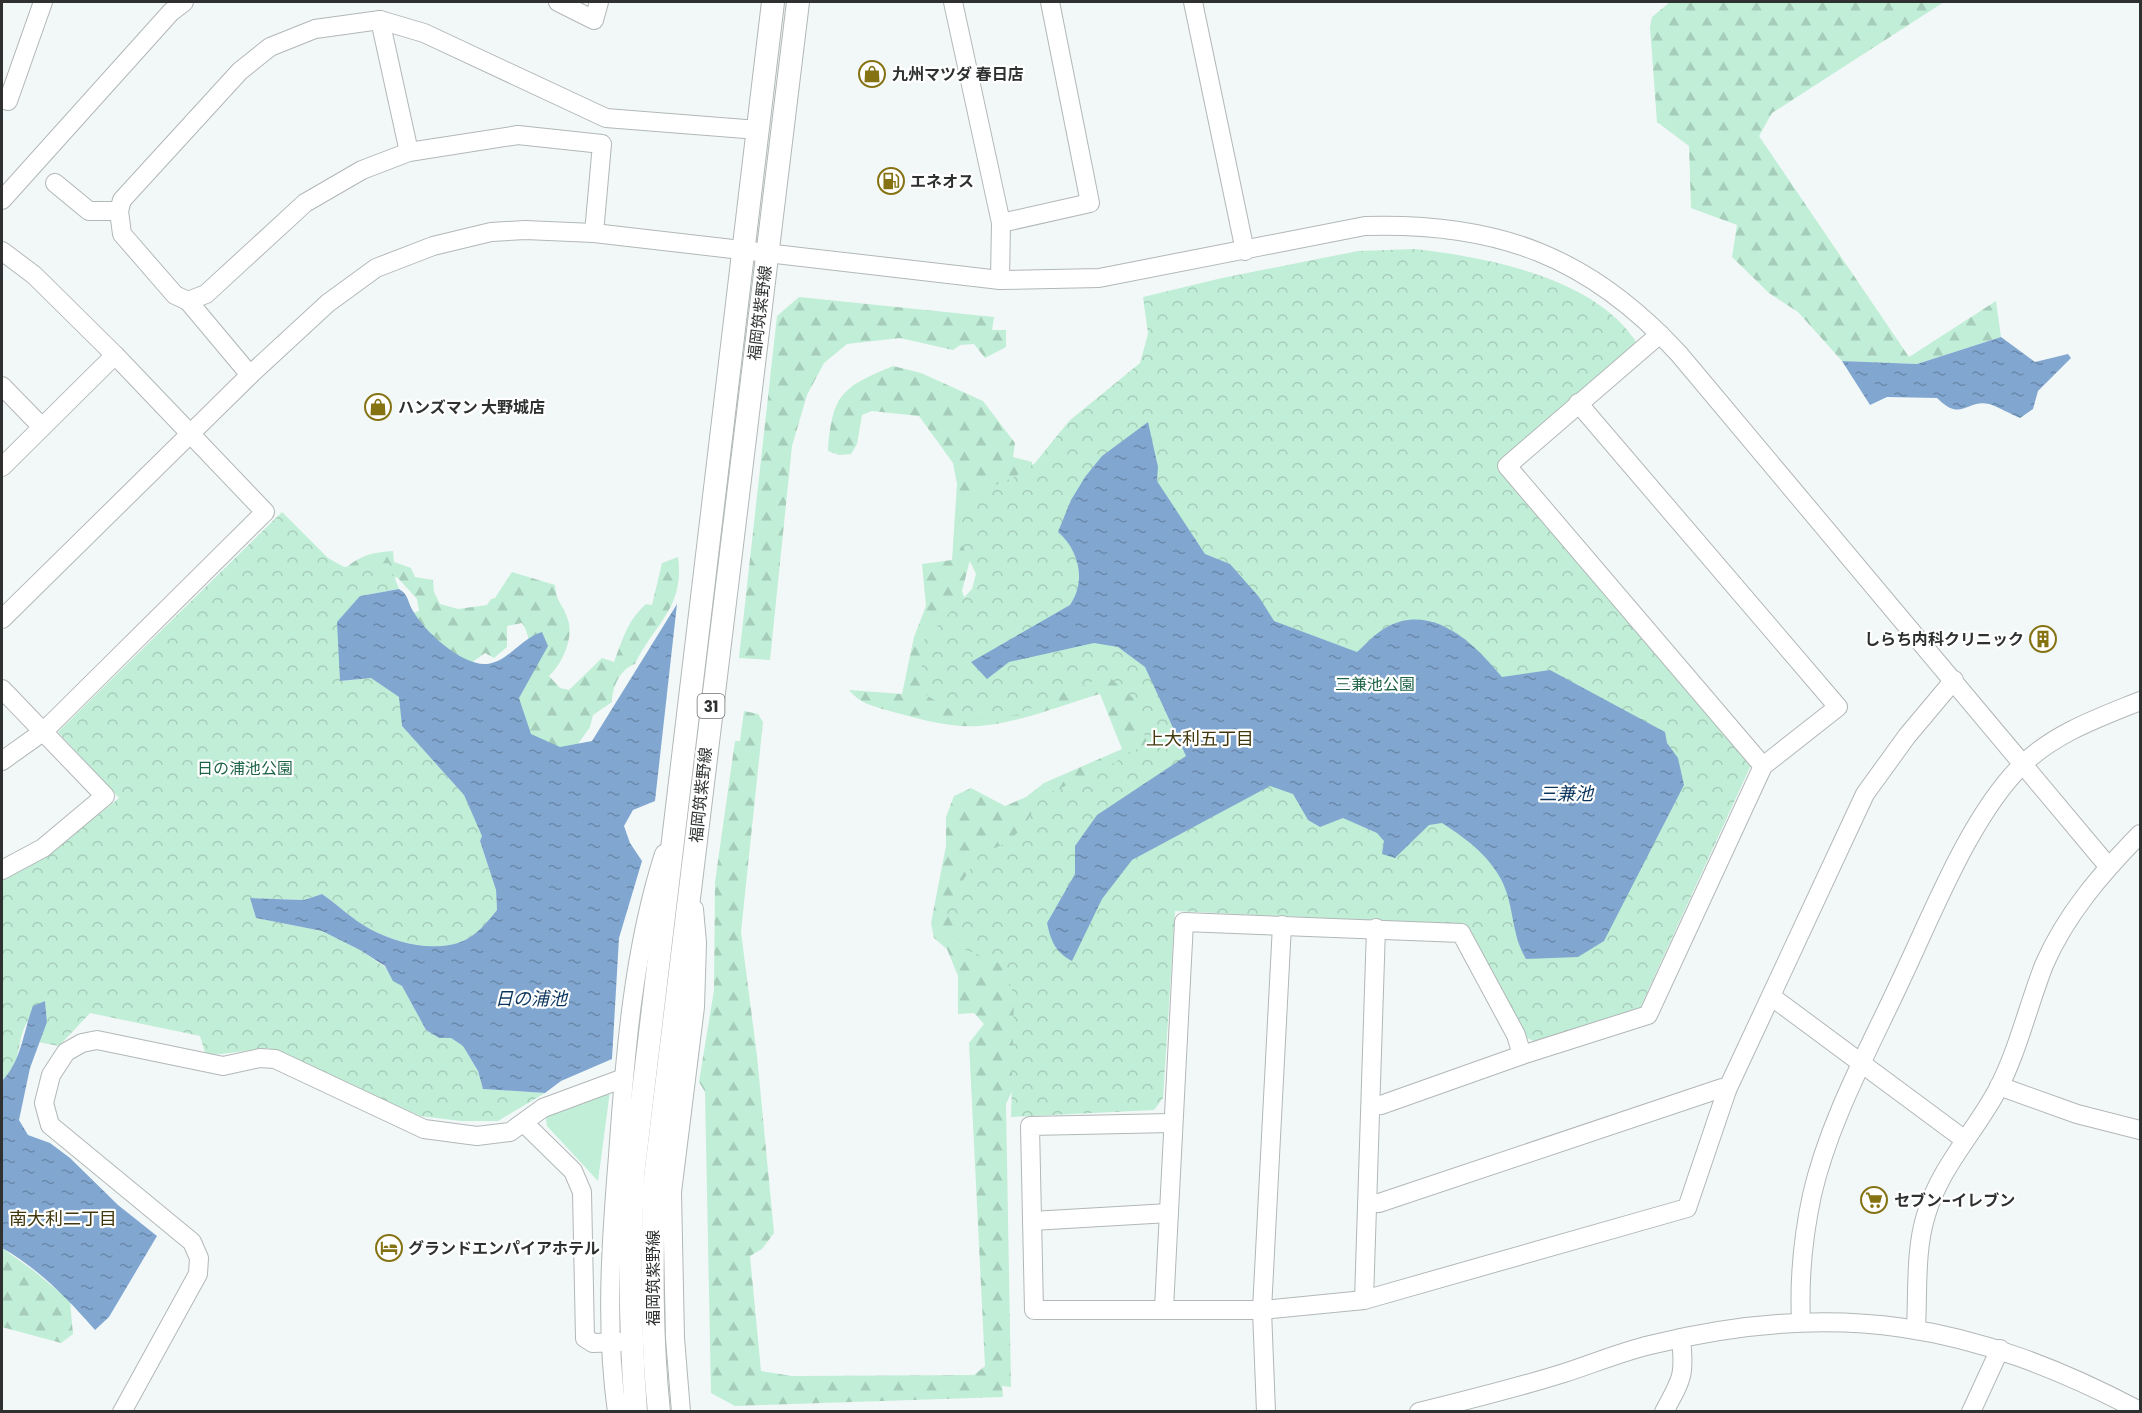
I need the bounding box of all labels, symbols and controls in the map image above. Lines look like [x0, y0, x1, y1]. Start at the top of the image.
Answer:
shop icon: 九州マツダ 春日店 [857, 59, 887, 89]
place label: 九州マツダ 春日店 [892, 63, 1023, 86]
fuel station icon: エネオス [876, 166, 906, 196]
place label: エネオス [910, 170, 974, 193]
street label: 福岡筑紫野線 [743, 264, 777, 362]
shop icon: ハンズマン 大野城店 [363, 392, 393, 422]
place label: ハンズマン 大野城店 [398, 396, 545, 419]
building icon: しらち内科クリニック [2028, 624, 2058, 654]
place label: しらち内科クリニック [1864, 628, 2024, 651]
park label: 三兼池公園 [1335, 673, 1415, 696]
road number: 31 [698, 694, 724, 718]
district label: 上大利五丁目 [1146, 726, 1254, 751]
street label: 福岡筑紫野線 [685, 746, 717, 844]
park label: 日の浦池公園 [197, 757, 293, 780]
water label: 三兼池 [1539, 781, 1595, 806]
water label: 日の浦池 [495, 986, 569, 1011]
supermarket icon: セブン-イレブン [1859, 1185, 1889, 1215]
place label: セブン-イレブン [1894, 1189, 2015, 1212]
district label: 南大利二丁目 [9, 1206, 117, 1231]
street label: 福岡筑紫野線 [642, 1230, 665, 1326]
hotel icon: グランドエンパイアホテル [374, 1233, 404, 1263]
place label: グランドエンパイアホテル [408, 1237, 600, 1260]

